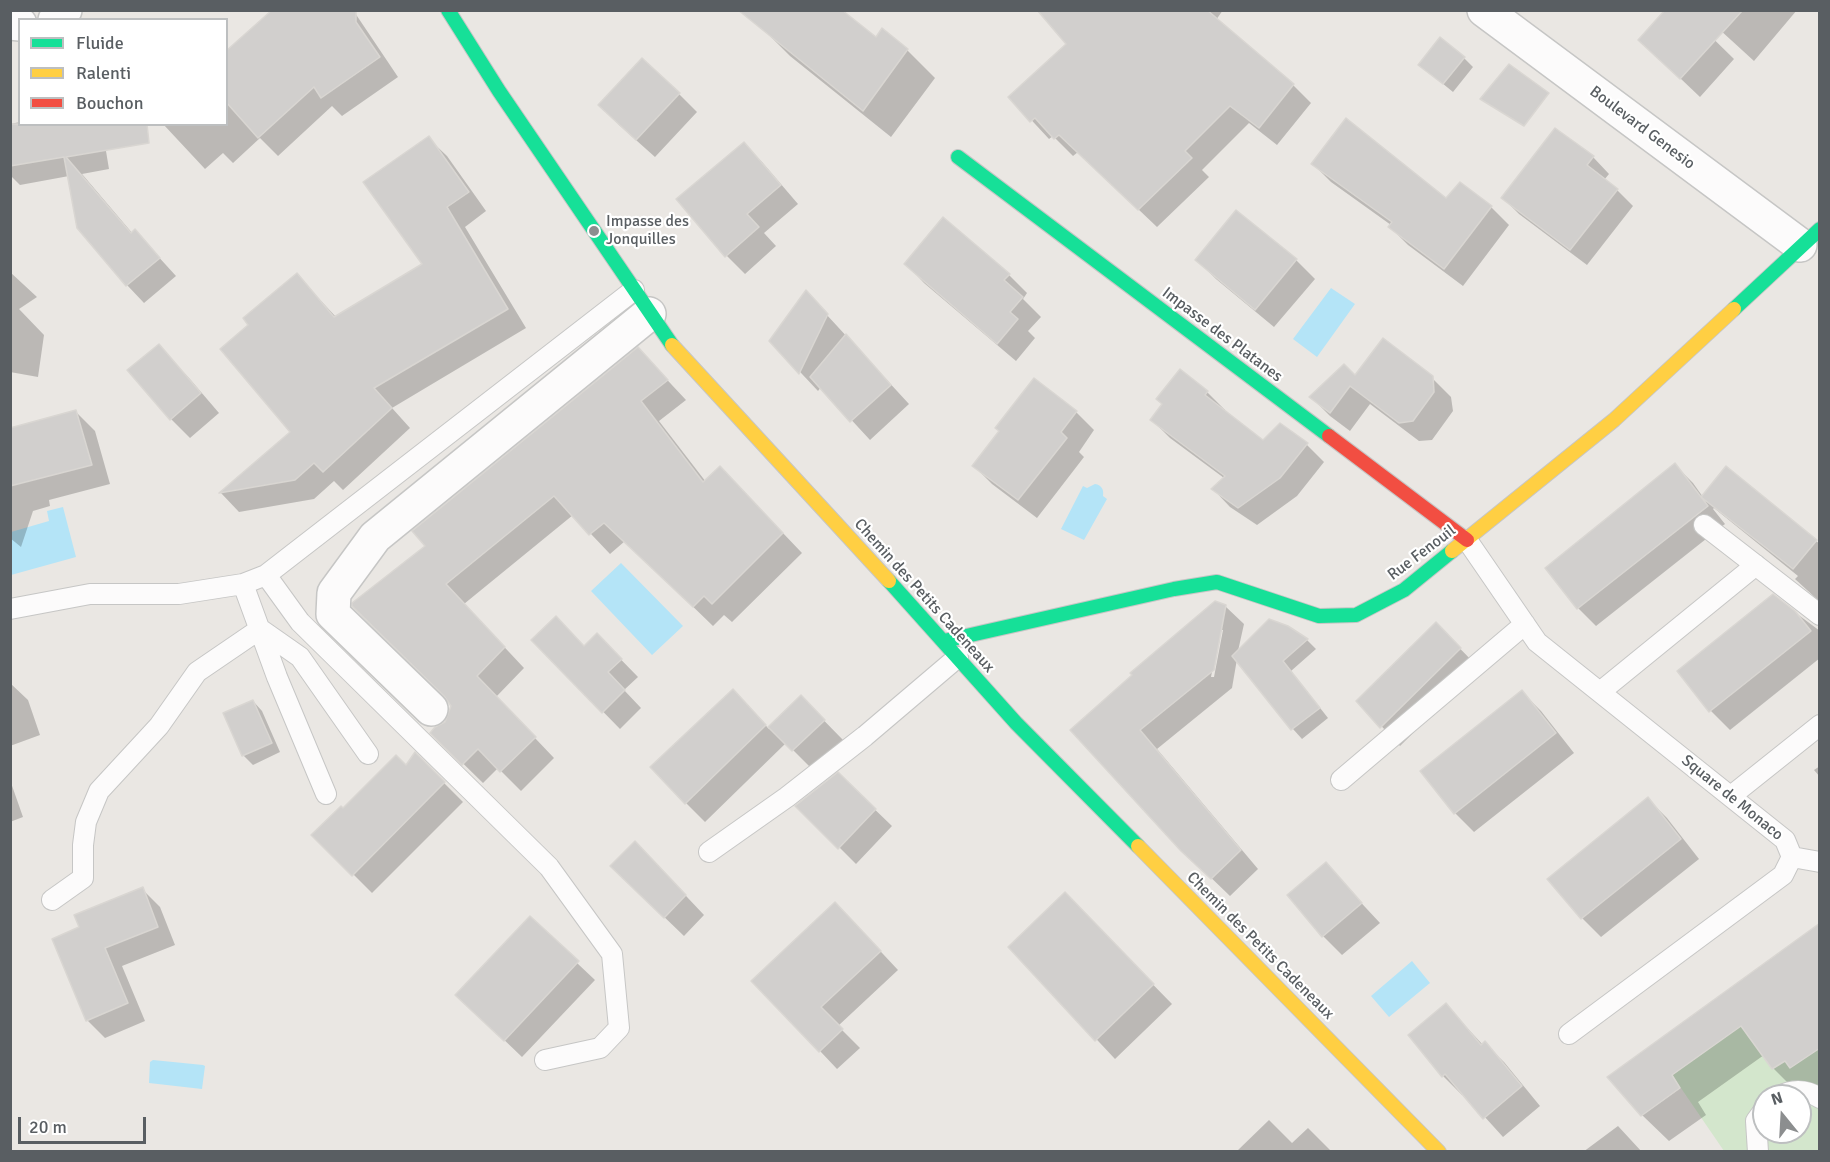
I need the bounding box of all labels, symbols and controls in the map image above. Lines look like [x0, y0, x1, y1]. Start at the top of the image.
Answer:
legend [18, 18, 228, 126]
text: Fluide [76, 32, 124, 54]
text: Ralenti [76, 62, 131, 84]
street label: Boulevard Genesio [1586, 82, 1698, 174]
text: Bouchon [76, 92, 144, 114]
place label: Impasse des Jonquilles [606, 212, 689, 250]
marker: Impasse des Jonquilles [587, 224, 601, 238]
street label: Impasse des Platanes [1158, 283, 1286, 387]
street label: Chemin des Petits Cadeneaux [850, 515, 998, 677]
street label: Rue Fenouil [1384, 521, 1460, 585]
street label: Square de Monaco [1677, 751, 1787, 845]
street label: Chemin des Petits Cadeneaux [1182, 868, 1338, 1024]
north arrow [1752, 1084, 1812, 1144]
text: N [1769, 1088, 1785, 1110]
scale bar [21, 1105, 148, 1143]
text: 20 m [29, 1116, 67, 1138]

